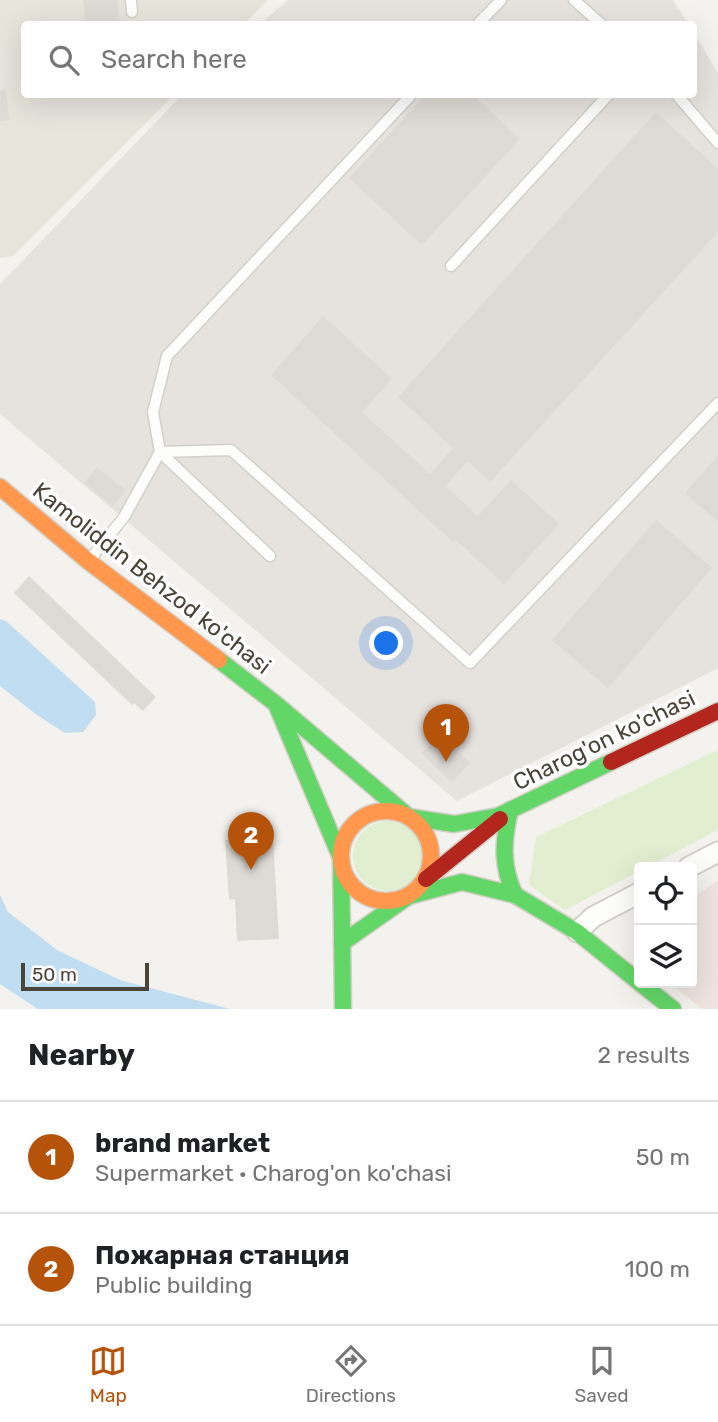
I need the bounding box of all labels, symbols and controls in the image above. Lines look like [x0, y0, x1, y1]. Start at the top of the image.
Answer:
search box [21, 21, 697, 98]
icon: search [45, 41, 83, 79]
text: Search here [101, 44, 247, 75]
street label: Kamoliddin Behzod ko'chasi [27, 476, 277, 680]
your location [369, 626, 403, 660]
street label: Charog'on ko'chasi [508, 684, 700, 796]
pin: 1 [423, 704, 469, 762]
pin: 2 [228, 812, 274, 870]
map controls [634, 862, 697, 988]
button: locate [634, 862, 697, 925]
button: layers [634, 925, 697, 988]
scale bar [21, 960, 149, 992]
text: 50 m [32, 963, 77, 986]
text: Nearby [28, 1037, 135, 1073]
text: 2 results [598, 1041, 690, 1069]
text: brand market [95, 1128, 270, 1159]
text: 1 [45, 1143, 57, 1171]
text: 50 m [636, 1143, 690, 1171]
text: Supermarket · Charog'on ko'chasi [95, 1159, 452, 1187]
text: Пожарная станция [95, 1240, 350, 1271]
text: 2 [44, 1255, 58, 1283]
text: 100 m [625, 1255, 690, 1283]
text: Public building [95, 1271, 252, 1299]
tab: Map [89, 1342, 127, 1407]
tab: Directions [306, 1342, 396, 1407]
tab: Saved [574, 1342, 629, 1407]

